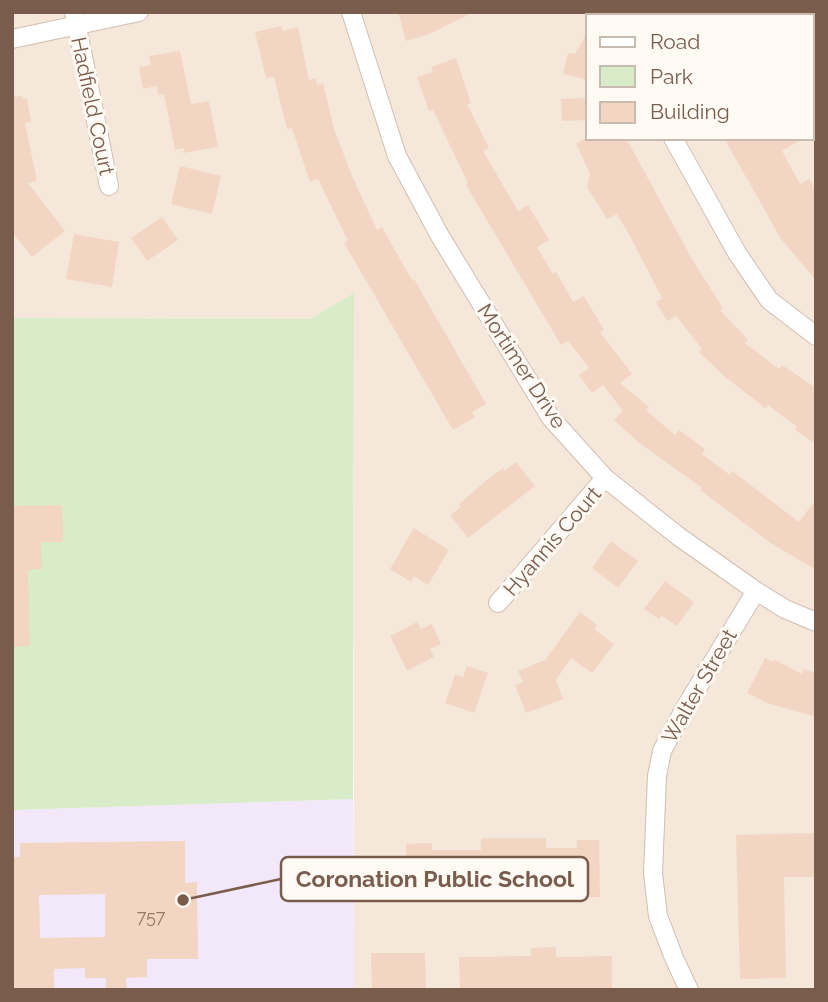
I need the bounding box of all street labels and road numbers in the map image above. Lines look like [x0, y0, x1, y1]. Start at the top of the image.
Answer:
street label: Hadfield Court [66, 35, 120, 177]
street label: Mortimer Drive [472, 299, 572, 433]
street label: Hyannis Court [498, 481, 606, 601]
street label: Walter Street [656, 624, 742, 748]

